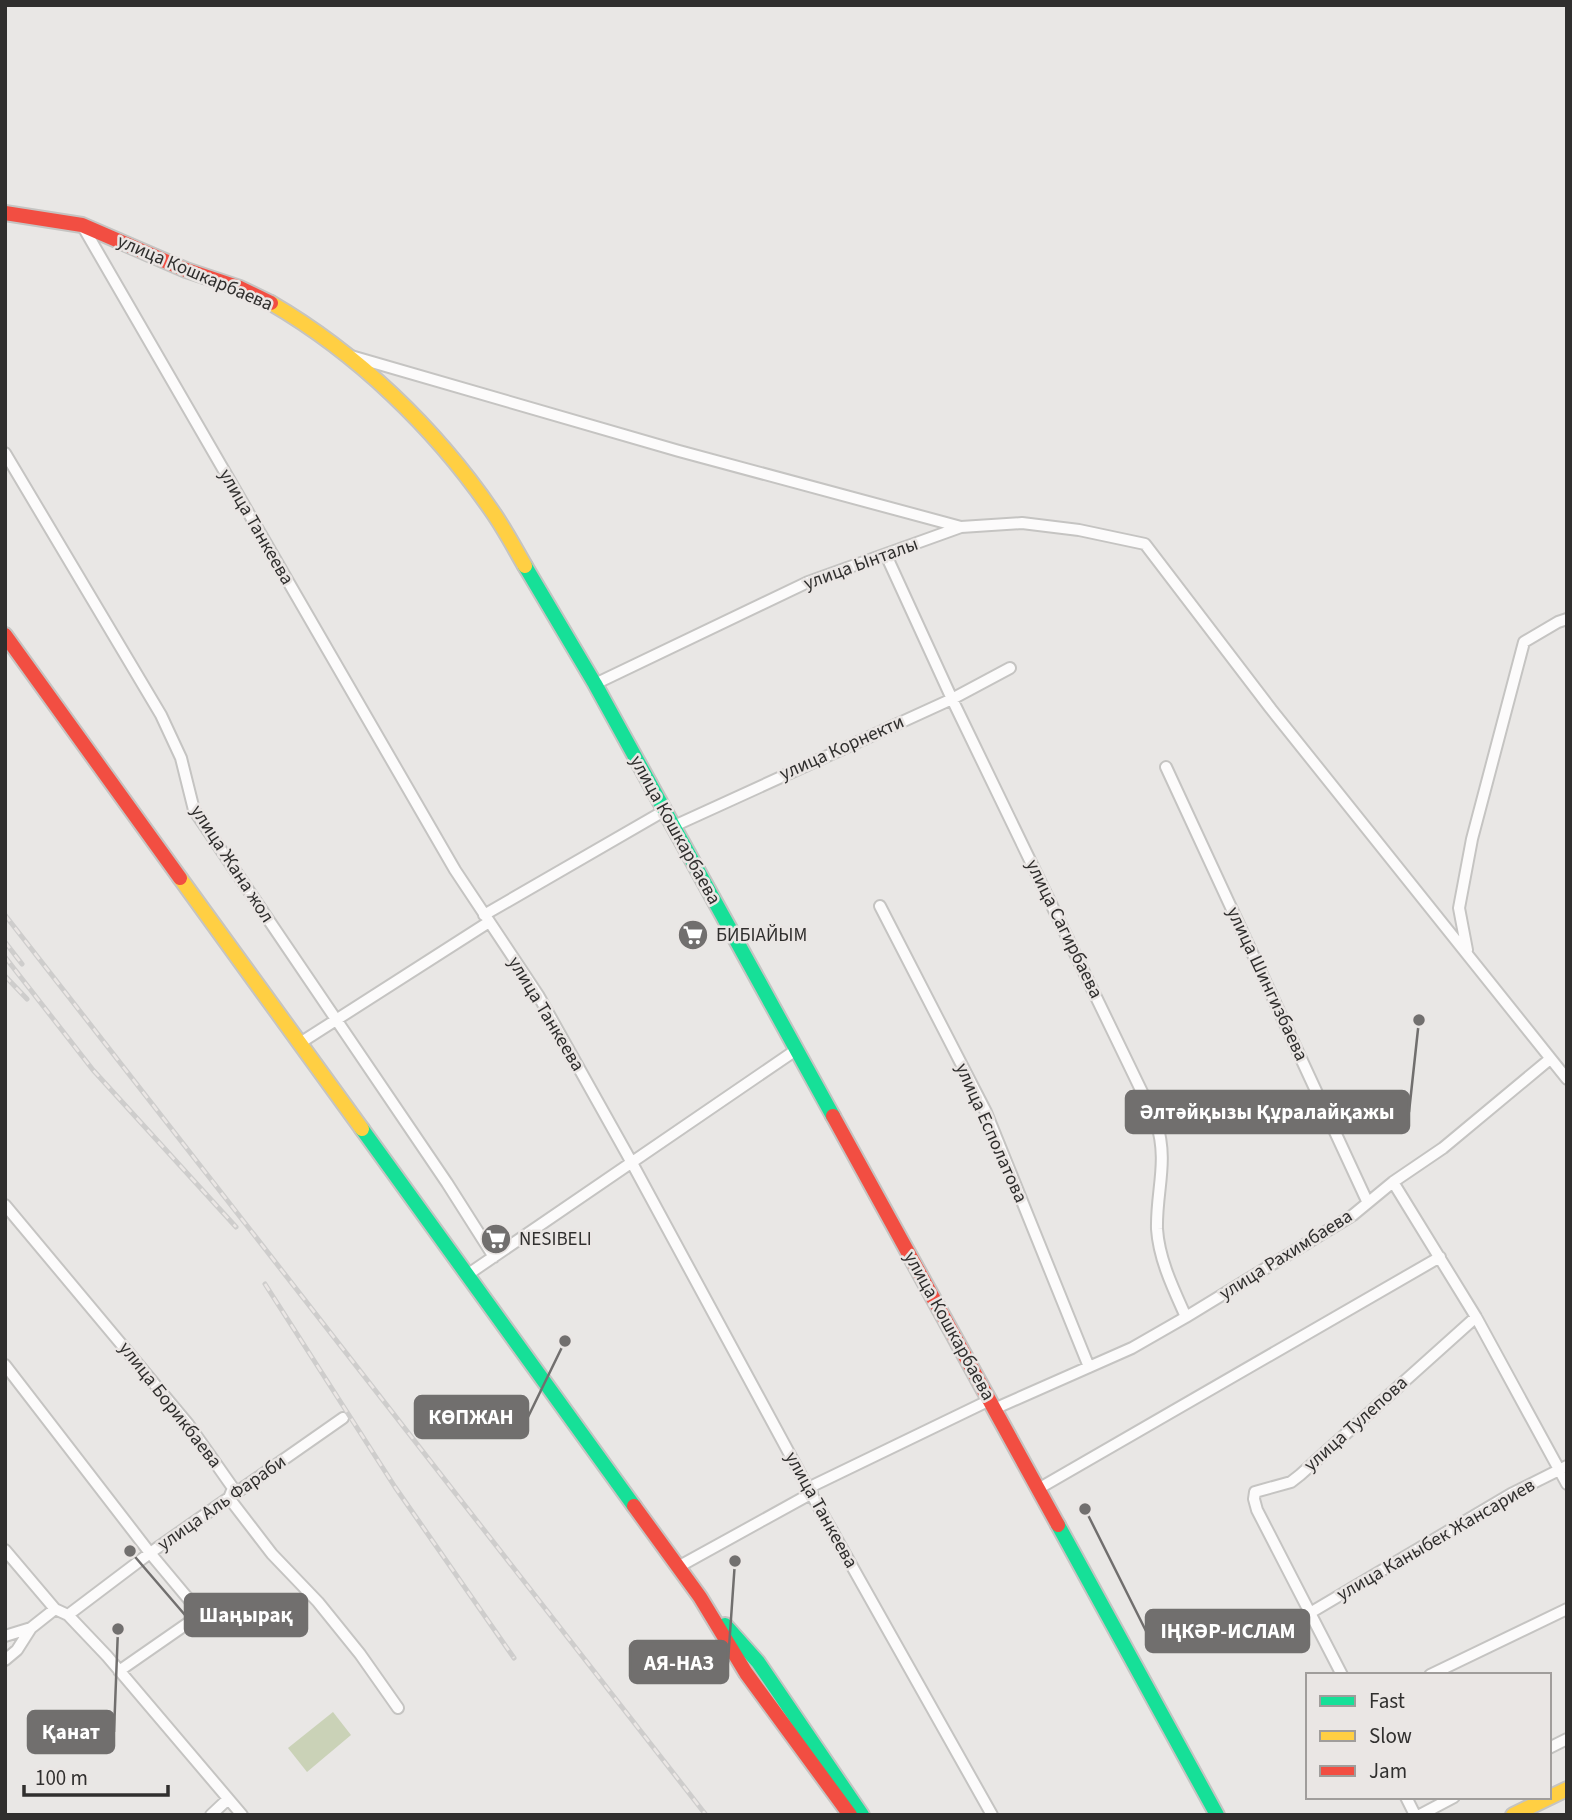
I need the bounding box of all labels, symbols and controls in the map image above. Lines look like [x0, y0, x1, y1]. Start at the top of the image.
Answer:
street label: улица Кошкарбаева [113, 228, 277, 318]
street label: улица Танкеева [212, 464, 300, 590]
street label: улица Ынталы [800, 531, 922, 597]
street label: улица Корнекти [775, 708, 909, 788]
street label: улица Кошкарбаева [623, 751, 727, 909]
street label: улица Жана жол [184, 800, 280, 928]
street label: улица Сагирбаева [1019, 855, 1109, 1003]
street label: улица Шингизбаева [1219, 902, 1315, 1066]
supermarket icon: БИБІАЙЫМ [676, 918, 710, 952]
place label: БИБІАЙЫМ [716, 922, 807, 949]
street label: улица Танкеева [501, 951, 591, 1077]
street label: улица Есполатова [948, 1059, 1034, 1207]
callout: Әлтәйқызы Құралайқажы [1126, 1091, 1409, 1133]
text: Әлтәйқызы Құралайқажы [1140, 1097, 1394, 1127]
street label: улица Рахимбаева [1214, 1203, 1358, 1307]
supermarket icon: NESIBELI [479, 1222, 513, 1256]
place label: NESIBELI [519, 1226, 592, 1253]
street label: улица Кошкарбаева [897, 1247, 1001, 1405]
street label: улица Борикбаева [112, 1336, 228, 1474]
street label: улица Тулепова [1298, 1370, 1414, 1478]
callout: КӨПЖАН [415, 1396, 528, 1438]
text: КӨПЖАН [428, 1402, 514, 1432]
street label: улица Танкеева [778, 1447, 864, 1573]
street label: улица Аль Фараби [152, 1448, 292, 1558]
street label: улица Каныбек Жансариев [1332, 1472, 1540, 1608]
callout: Шаңырақ [185, 1594, 307, 1636]
text: Шаңырақ [199, 1600, 294, 1630]
callout: ІҢКӘР-ИСЛАМ [1146, 1610, 1309, 1652]
text: ІҢКӘР-ИСЛАМ [1160, 1616, 1296, 1646]
callout: АЯ-НАЗ [630, 1641, 728, 1683]
text: АЯ-НАЗ [643, 1648, 714, 1678]
legend [1306, 1673, 1551, 1799]
text: Fast [1369, 1686, 1405, 1716]
callout: Қанат [28, 1711, 114, 1753]
text: Қанат [42, 1717, 100, 1747]
text: Slow [1369, 1721, 1412, 1751]
scale bar [24, 1754, 168, 1798]
text: Jam [1369, 1756, 1407, 1786]
text: 100 m [35, 1763, 88, 1793]

